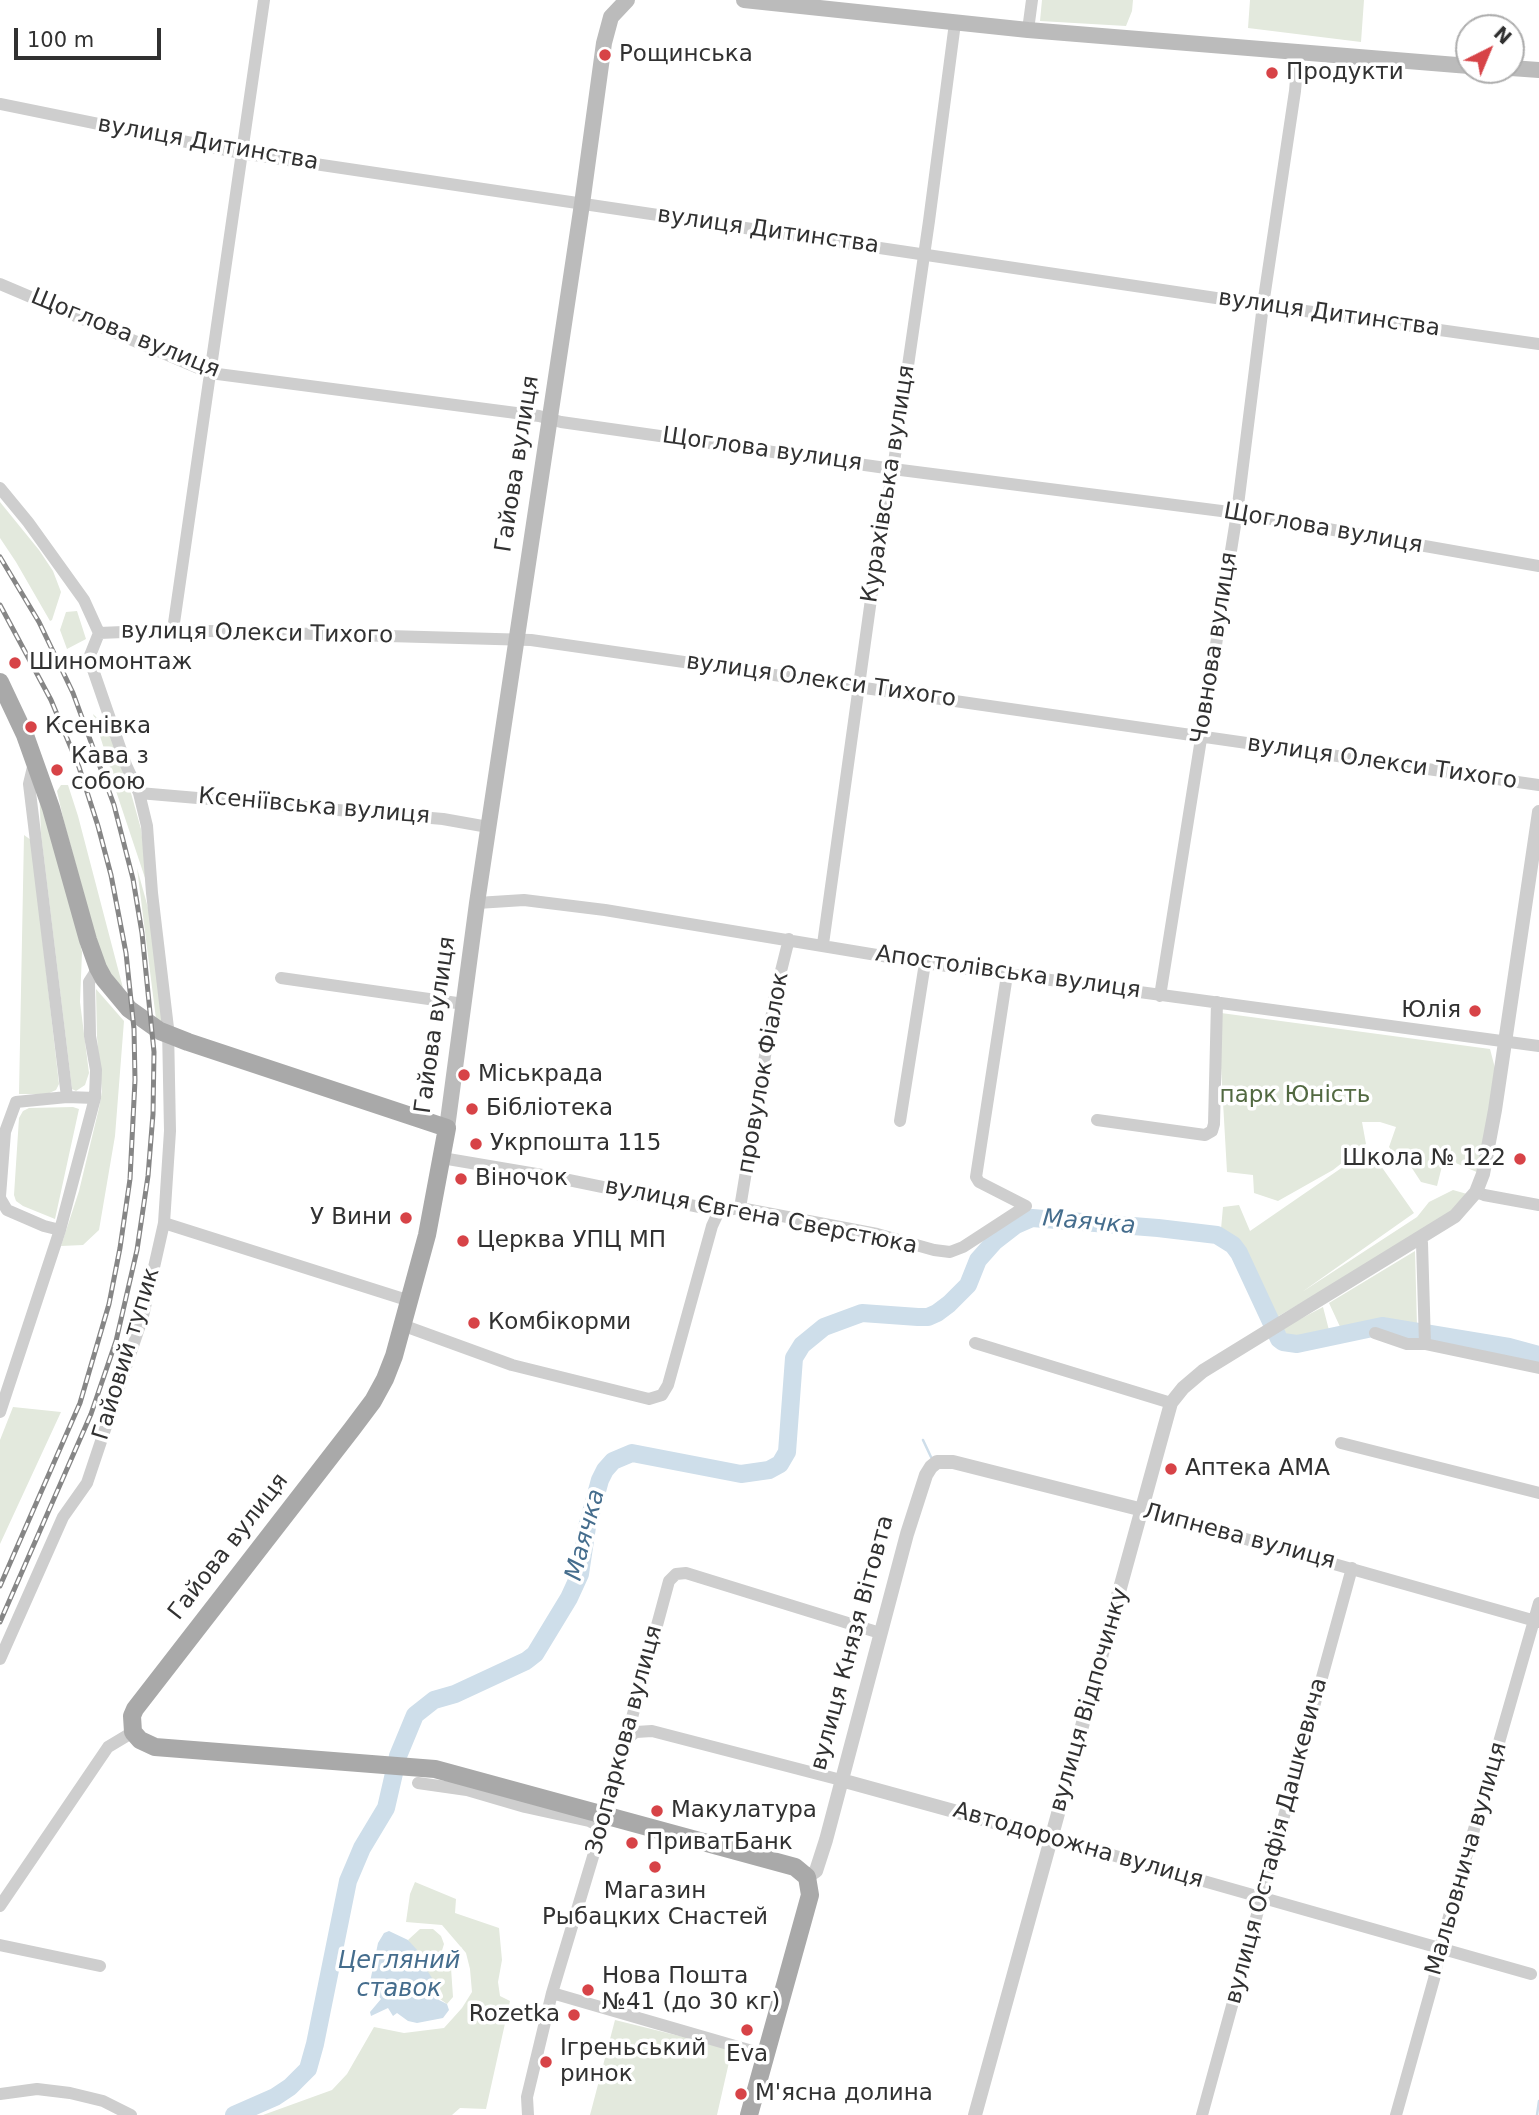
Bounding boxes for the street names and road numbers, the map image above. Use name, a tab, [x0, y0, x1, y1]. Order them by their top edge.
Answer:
street label: вулиця Дитинства	[95, 111, 321, 177]
street label: вулиця Дитинства	[655, 202, 881, 260]
street label: Щоглова вулиця	[26, 283, 224, 385]
street label: вулиця Дитинства	[1216, 285, 1442, 343]
street label: Курахівська вулиця	[857, 363, 921, 605]
street label: Гайова вулиця	[490, 374, 546, 554]
street label: Щоглова вулиця	[660, 422, 864, 478]
street label: Щоглова вулиця	[1221, 498, 1425, 560]
street label: Човнова вулиця	[1186, 550, 1244, 746]
street label: вулиця Олекси Тихого	[121, 618, 393, 650]
street label: вулиця Олекси Тихого	[684, 648, 958, 714]
street label: вулиця Олекси Тихого	[1245, 730, 1519, 796]
street label: Ксеніївська вулиця	[197, 783, 431, 831]
street label: Гайова вулиця	[410, 935, 462, 1115]
street label: Апостолівська вулиця	[874, 941, 1142, 1005]
street label: провулок Фіалок	[733, 970, 795, 1176]
street label: вулиця Євгена Сверстюка	[602, 1173, 920, 1261]
street label: Гайовий тупик	[88, 1264, 166, 1444]
street label: Гайова вулиця	[163, 1468, 295, 1626]
street label: Липнева вулиця	[1140, 1498, 1338, 1576]
street label: вулиця Князя Вітовта	[806, 1512, 900, 1774]
street label: вулиця Відпочинку	[1045, 1585, 1135, 1815]
street label: Зоопаркова вулиця	[581, 1623, 669, 1857]
street label: вулиця Остафія Дашкевича	[1220, 1675, 1334, 2007]
street label: Мальовнича вулиця	[1421, 1739, 1513, 1979]
street label: Автодорожна вулиця	[950, 1797, 1206, 1895]

